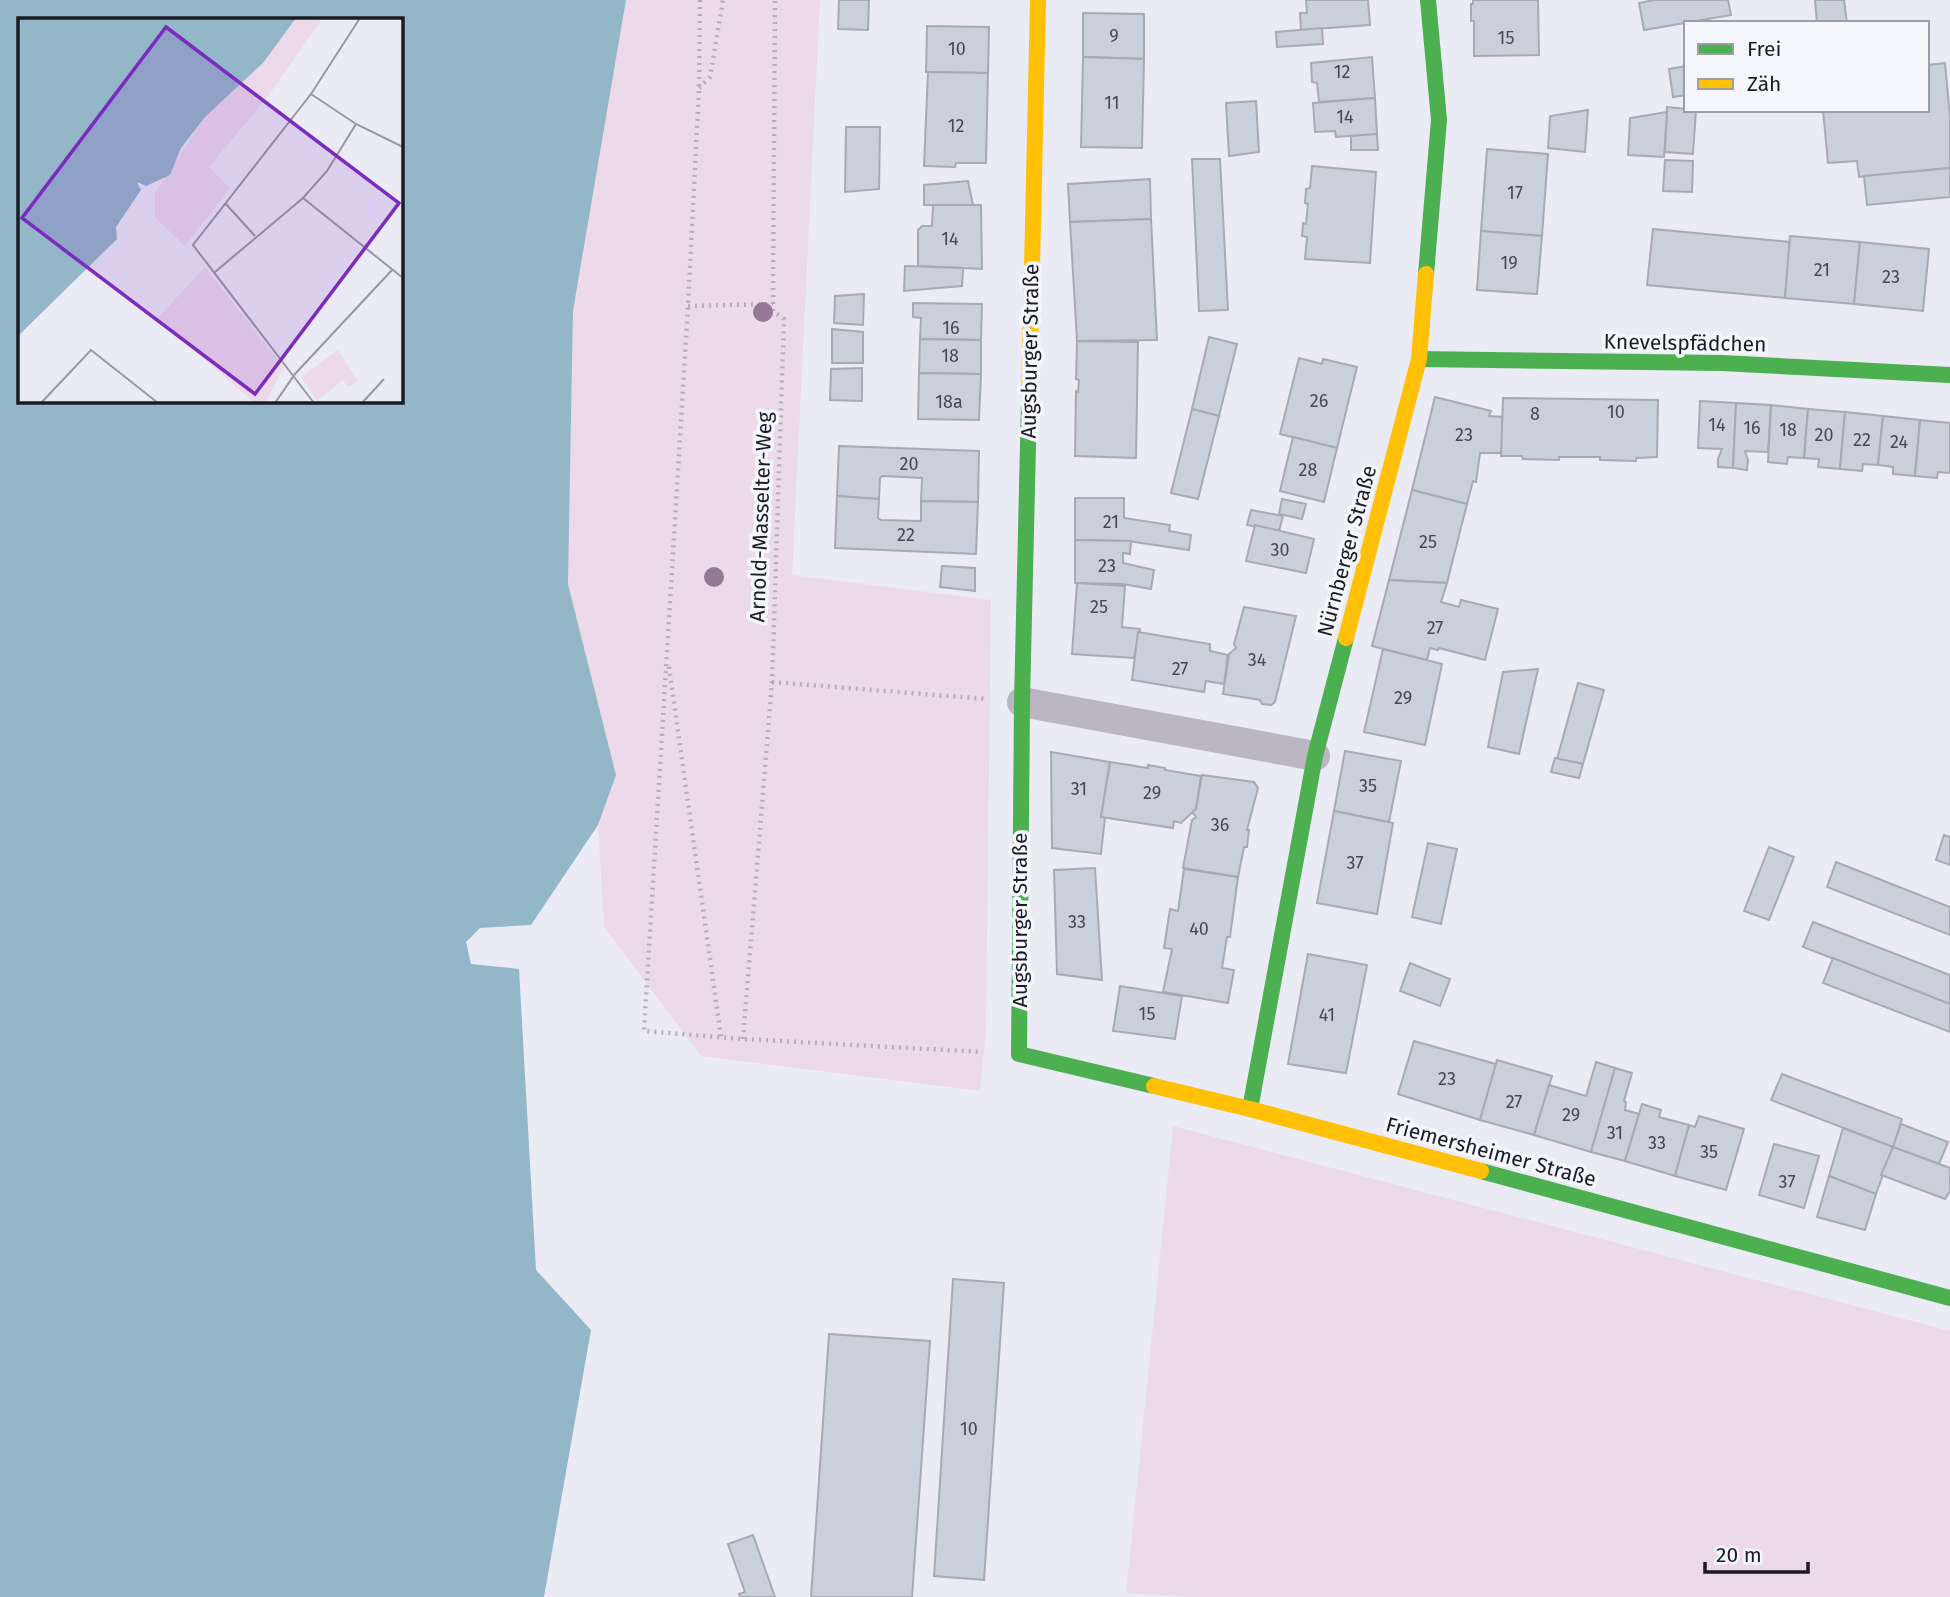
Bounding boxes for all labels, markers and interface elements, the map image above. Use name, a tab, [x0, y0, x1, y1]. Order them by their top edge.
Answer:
inset map	[18, 18, 402, 402]
legend	[1684, 21, 1929, 112]
house number: 9	[1109, 25, 1119, 47]
house number: 15	[1498, 27, 1514, 49]
text: Frei	[1747, 36, 1781, 62]
house number: 10	[948, 38, 966, 60]
house number: 12	[1334, 61, 1350, 83]
text: Zäh	[1747, 71, 1781, 97]
house number: 11	[1104, 92, 1120, 114]
house number: 14	[1336, 106, 1354, 128]
house number: 12	[948, 115, 964, 137]
house number: 17	[1507, 182, 1523, 204]
house number: 14	[941, 228, 959, 250]
house number: 19	[1500, 252, 1518, 274]
house number: 21	[1814, 259, 1830, 281]
street label: Augsburger Straße	[1015, 263, 1045, 439]
house number: 23	[1882, 266, 1900, 288]
house number: 16	[942, 317, 960, 339]
street label: Knevelspfädchen	[1603, 329, 1767, 357]
house number: 18	[941, 345, 959, 367]
house number: 26	[1310, 390, 1328, 412]
house number: 18a	[935, 391, 963, 413]
house number: 10	[1607, 401, 1625, 423]
house number: 8	[1530, 403, 1540, 425]
street label: Arnold-Masselter-Weg	[744, 411, 778, 623]
house number: 14	[1708, 414, 1726, 436]
house number: 16	[1743, 417, 1761, 439]
house number: 18	[1779, 419, 1797, 441]
house number: 23	[1455, 424, 1473, 446]
house number: 20	[1815, 424, 1833, 446]
house number: 22	[1853, 429, 1871, 451]
house number: 24	[1890, 431, 1908, 453]
house number: 20	[900, 453, 918, 475]
house number: 28	[1299, 459, 1317, 481]
street label: Nürnberger Straße	[1312, 463, 1382, 639]
house number: 21	[1103, 511, 1119, 533]
house number: 22	[897, 524, 915, 546]
house number: 25	[1419, 531, 1437, 553]
house number: 30	[1270, 539, 1290, 561]
house number: 23	[1098, 555, 1116, 577]
house number: 25	[1090, 596, 1108, 618]
house number: 27	[1427, 617, 1443, 639]
house number: 34	[1248, 649, 1267, 671]
house number: 27	[1172, 658, 1188, 680]
house number: 29	[1394, 687, 1412, 709]
house number: 35	[1359, 775, 1377, 797]
house number: 31	[1071, 778, 1087, 800]
house number: 29	[1143, 782, 1161, 804]
house number: 36	[1211, 814, 1229, 836]
street label: Augsburger Straße	[1007, 833, 1033, 1007]
house number: 37	[1347, 852, 1363, 874]
house number: 33	[1068, 911, 1086, 933]
house number: 40	[1189, 918, 1209, 940]
house number: 15	[1139, 1003, 1155, 1025]
house number: 41	[1319, 1004, 1335, 1026]
house number: 23	[1438, 1068, 1456, 1090]
house number: 27	[1506, 1091, 1522, 1113]
house number: 29	[1562, 1104, 1580, 1126]
street label: Friemersheimer Straße	[1383, 1111, 1599, 1193]
house number: 31	[1607, 1122, 1623, 1144]
house number: 33	[1648, 1132, 1666, 1154]
house number: 35	[1700, 1141, 1718, 1163]
house number: 37	[1779, 1171, 1795, 1193]
house number: 10	[960, 1418, 978, 1440]
scale bar	[1705, 1530, 1808, 1574]
text: 20 m	[1716, 1542, 1762, 1568]

